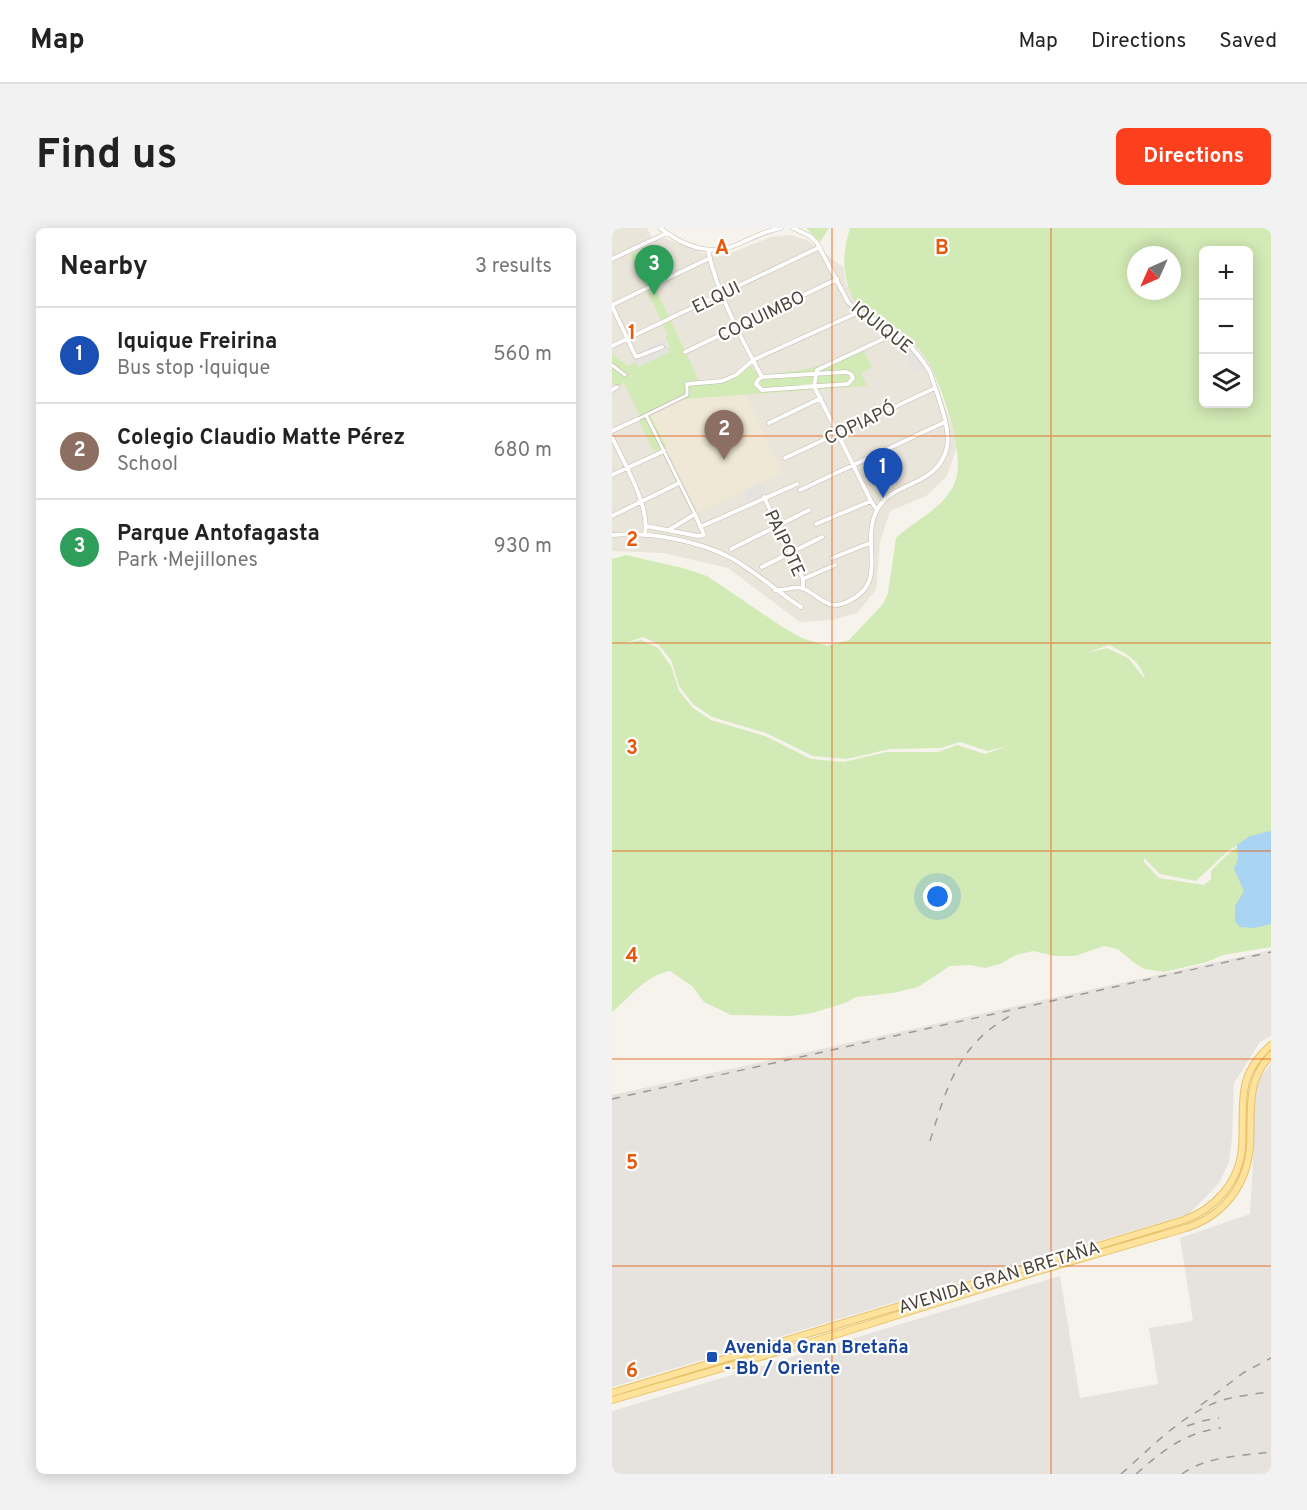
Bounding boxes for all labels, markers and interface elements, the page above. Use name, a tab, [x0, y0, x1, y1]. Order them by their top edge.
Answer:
text: Map	[30, 23, 85, 59]
text: Map	[1018, 28, 1058, 55]
text: Directions	[1091, 28, 1186, 55]
text: Saved	[1219, 28, 1277, 55]
button: Directions	[1116, 128, 1271, 185]
text: Find us	[36, 130, 177, 183]
text: A	[715, 236, 729, 262]
text: B	[935, 236, 949, 262]
pin: 3	[634, 245, 674, 295]
north arrow	[1127, 246, 1181, 300]
map controls	[1199, 246, 1253, 408]
button: +	[1199, 246, 1253, 300]
text: Nearby	[60, 251, 148, 284]
text: 3 results	[475, 254, 552, 280]
street label: ELQUI	[689, 277, 745, 320]
street label: COQUIMBO	[714, 286, 809, 348]
street label: IQUIQUE	[846, 297, 917, 359]
button: −	[1199, 300, 1253, 354]
text: 1	[628, 321, 636, 347]
text: Iquique Freirina	[117, 329, 277, 356]
text: 1	[76, 342, 84, 368]
text: 560 m	[493, 342, 552, 368]
button: layers	[1199, 354, 1253, 408]
text: Bus stop · Iquique	[117, 356, 270, 382]
street label: COPIAPÓ	[820, 396, 900, 451]
pin: 2	[704, 410, 744, 460]
text: Colegio Claudio Matte Pérez	[117, 425, 405, 452]
text: 2	[73, 438, 86, 464]
text: 680 m	[494, 438, 552, 464]
pin: 1	[864, 448, 902, 498]
text: School	[117, 452, 178, 478]
street label: PAIPOTE	[758, 506, 809, 581]
text: Parque Antofagasta	[117, 521, 320, 548]
text: 2	[626, 528, 638, 554]
text: 3	[74, 534, 86, 560]
text: 930 m	[494, 534, 552, 560]
text: Park · Mejillones	[117, 548, 258, 574]
text: 3	[626, 736, 638, 762]
your location	[923, 882, 952, 911]
text: 4	[626, 944, 638, 970]
text: 5	[626, 1151, 638, 1177]
street label: AVENIDA GRAN BRETAÑA	[895, 1235, 1103, 1320]
place label: Avenida Gran Bretaña - Bb / Oriente	[724, 1337, 908, 1381]
marker: Avenida Gran Bretaña - Bb / Oriente	[705, 1350, 719, 1364]
text: 6	[626, 1359, 638, 1385]

